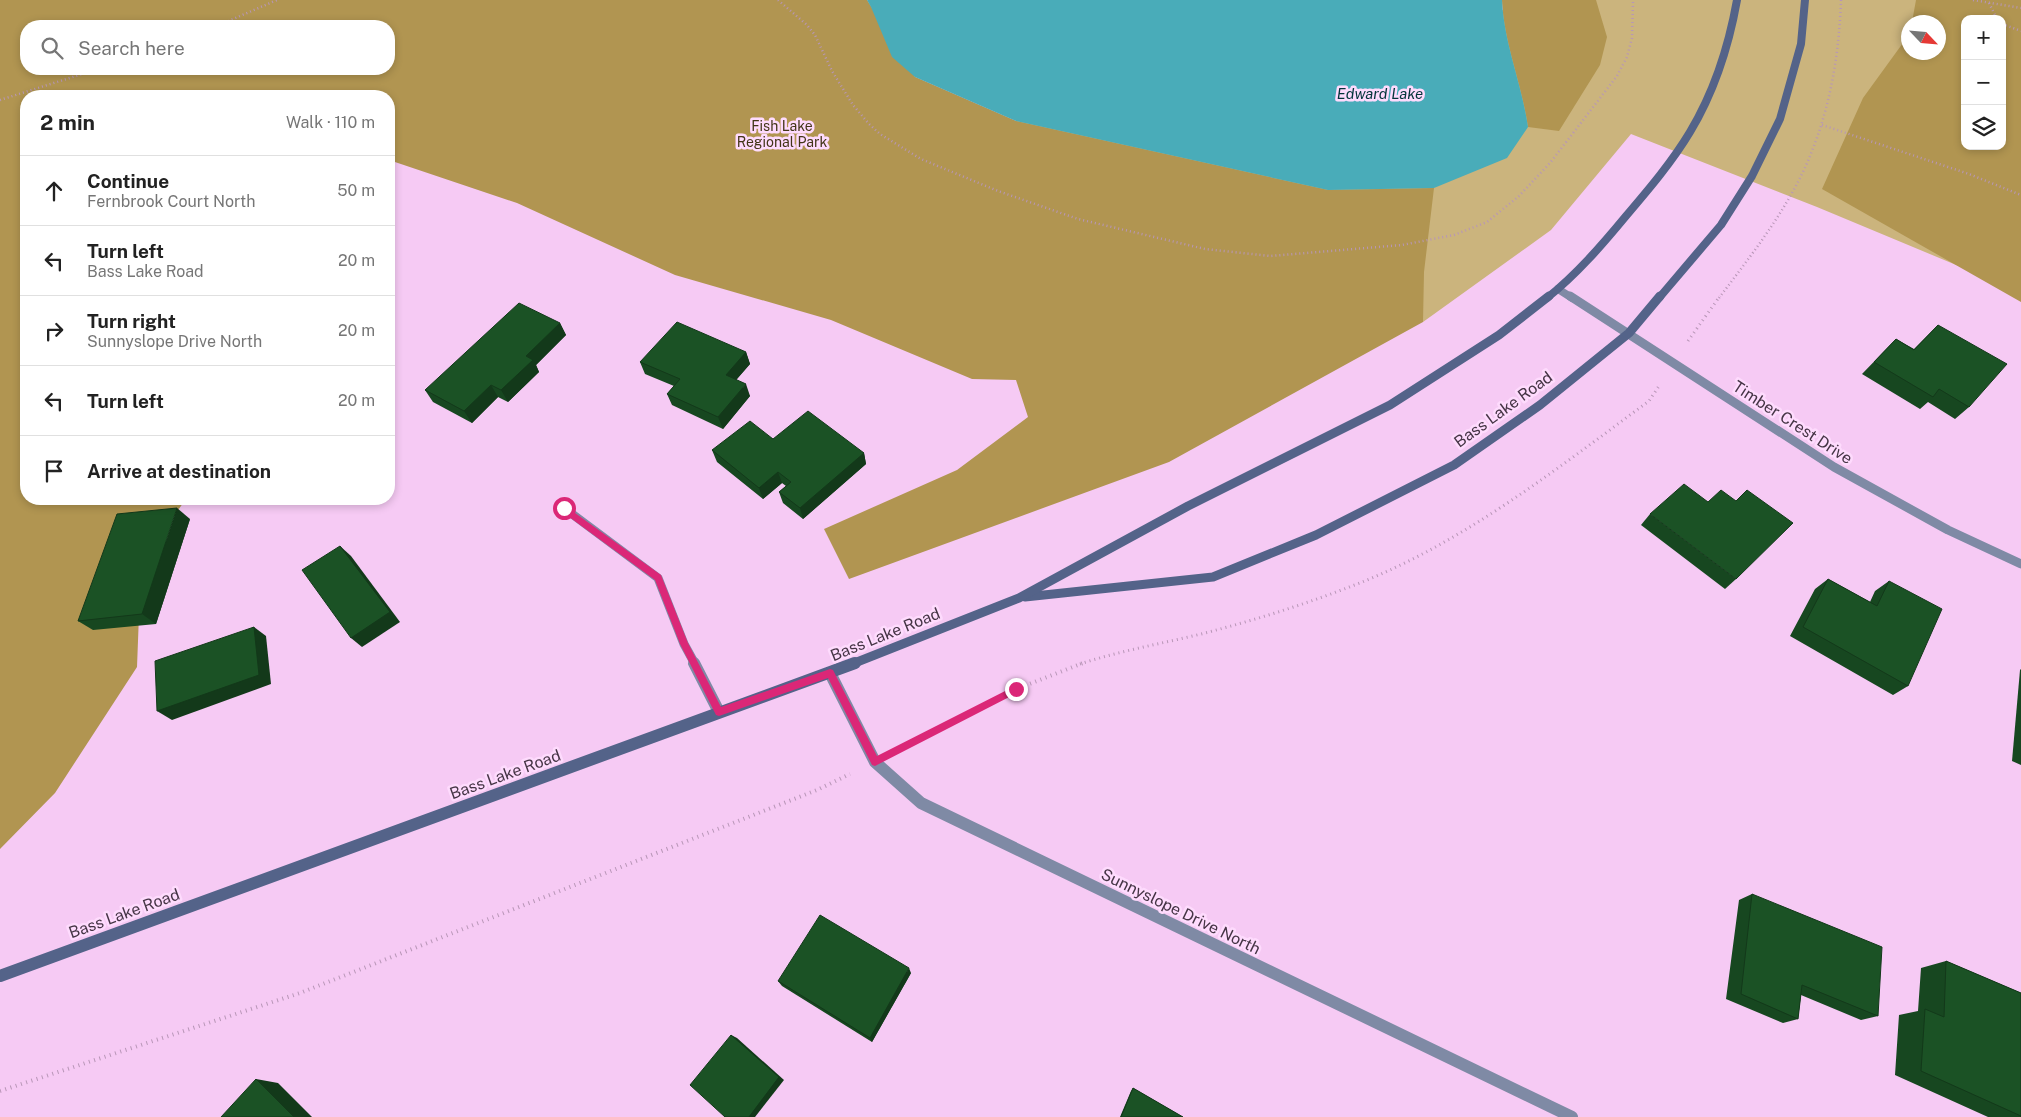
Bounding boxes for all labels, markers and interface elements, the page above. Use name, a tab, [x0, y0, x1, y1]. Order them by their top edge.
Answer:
north arrow	[1901, 15, 1946, 60]
map controls	[1961, 15, 2006, 150]
button: +	[1961, 15, 2006, 60]
search box	[20, 20, 395, 75]
icon: search	[38, 34, 66, 62]
text: Search here	[78, 37, 185, 59]
button: −	[1961, 60, 2006, 105]
water label: Edward Lake	[1337, 85, 1423, 102]
button: layers	[1961, 105, 2006, 150]
text: 2 min	[40, 110, 95, 135]
text: Walk · 110 m	[286, 113, 375, 132]
park label: Fish Lake Regional Park	[737, 118, 827, 150]
text: Continue	[87, 170, 169, 192]
icon: ahead	[40, 177, 68, 205]
text: 50 m	[337, 181, 375, 200]
text: Fernbrook Court North	[87, 192, 255, 211]
text: Turn left	[87, 240, 164, 262]
icon: left	[40, 247, 68, 275]
text: 20 m	[338, 251, 375, 270]
text: Bass Lake Road	[87, 262, 204, 281]
text: Turn right	[87, 310, 176, 332]
icon: right	[40, 317, 68, 345]
text: 20 m	[338, 321, 375, 340]
text: Sunnyslope Drive North	[87, 332, 262, 351]
street label: Bass Lake Road	[1451, 367, 1556, 451]
street label: Timber Crest Drive	[1729, 377, 1856, 468]
icon: left	[40, 387, 68, 415]
text: Turn left	[87, 390, 164, 412]
text: 20 m	[338, 391, 375, 410]
icon: arrive	[40, 457, 68, 485]
text: Arrive at destination	[87, 460, 271, 482]
route start	[553, 497, 576, 520]
street label: Bass Lake Road	[828, 604, 943, 665]
route end	[1005, 678, 1028, 701]
street label: Bass Lake Road	[447, 746, 563, 803]
street label: Sunnyslope Drive North	[1098, 865, 1264, 958]
street label: Bass Lake Road	[66, 885, 182, 942]

